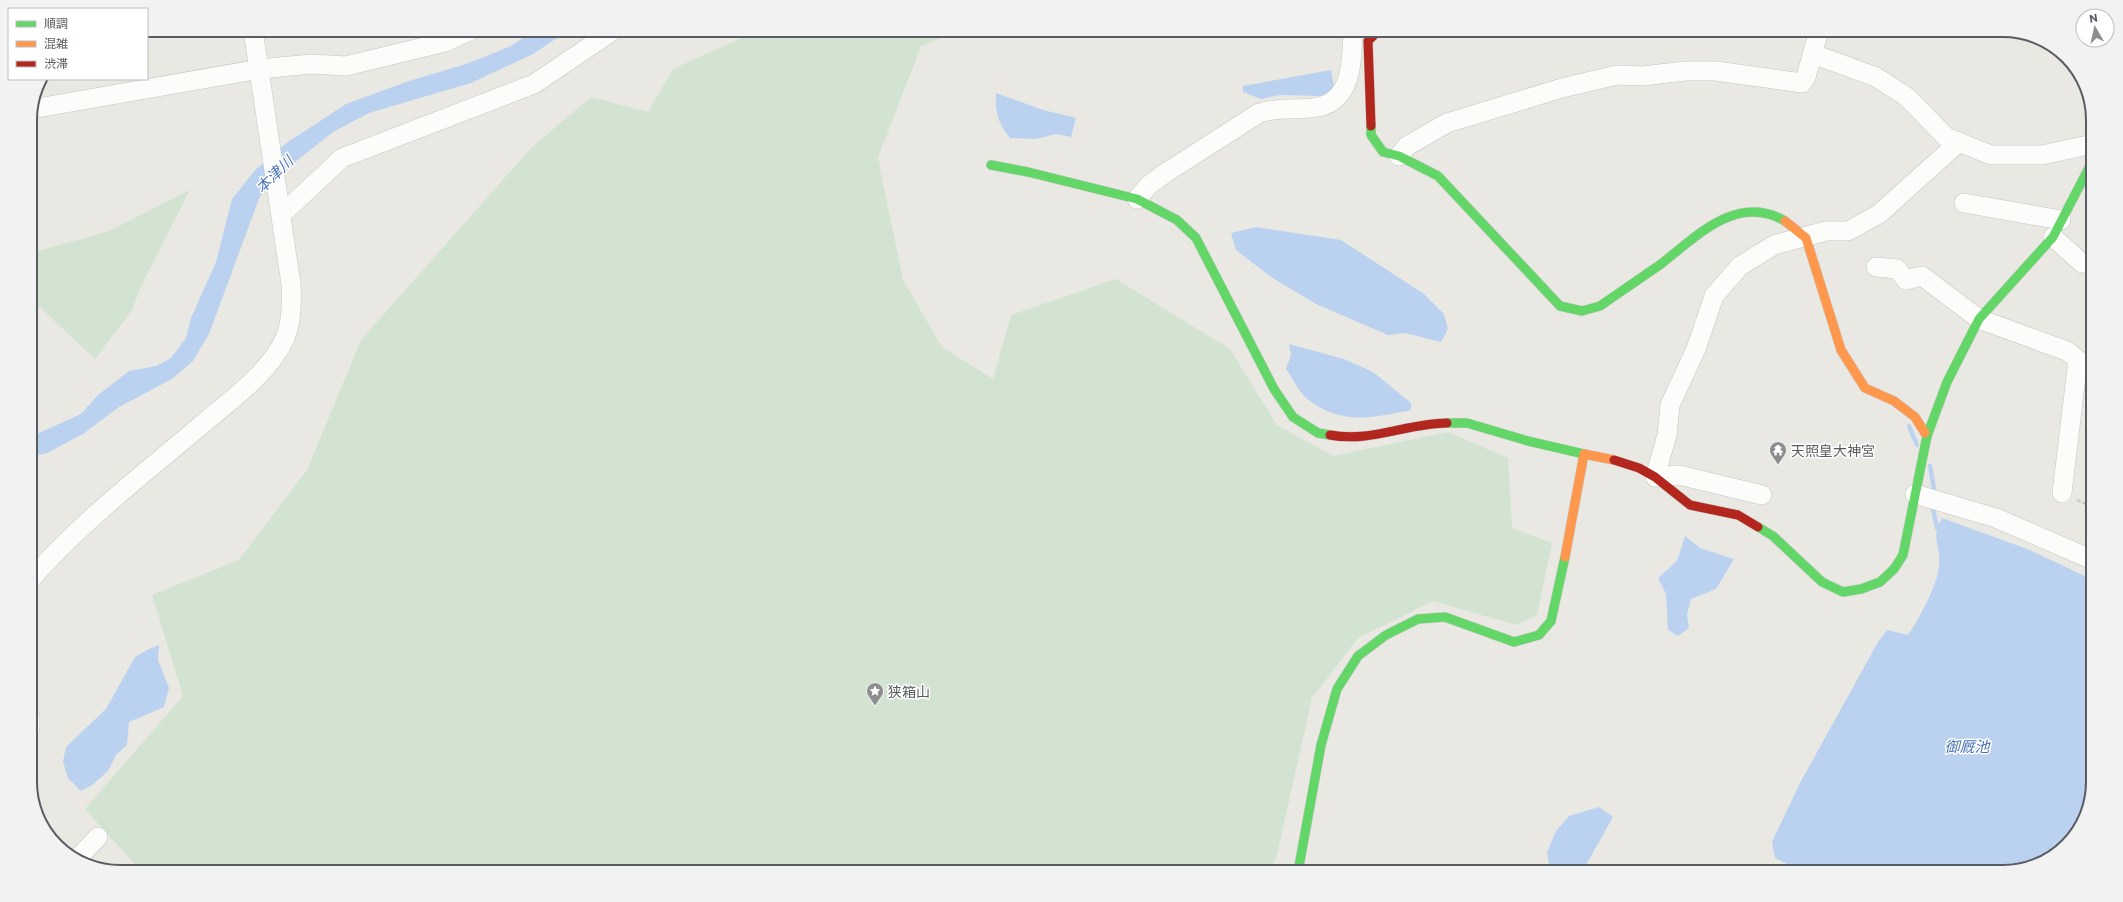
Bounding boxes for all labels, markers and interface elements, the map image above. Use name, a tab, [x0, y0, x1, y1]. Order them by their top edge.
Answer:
legend	[8, 8, 148, 80]
north arrow	[2075, 8, 2115, 48]
text: N	[2088, 11, 2098, 25]
text: 順調	[44, 16, 68, 30]
text: 混雑	[44, 36, 68, 50]
text: 渋滞	[44, 56, 68, 70]
water label: 本津川	[252, 151, 298, 196]
temple icon: 天照皇大神宮	[1768, 440, 1788, 465]
place label: 天照皇大神宮	[1791, 442, 1875, 459]
place icon: 狭箱山	[865, 681, 885, 706]
place label: 狭箱山	[888, 683, 930, 700]
water label: 御厩池	[1944, 737, 1991, 755]

